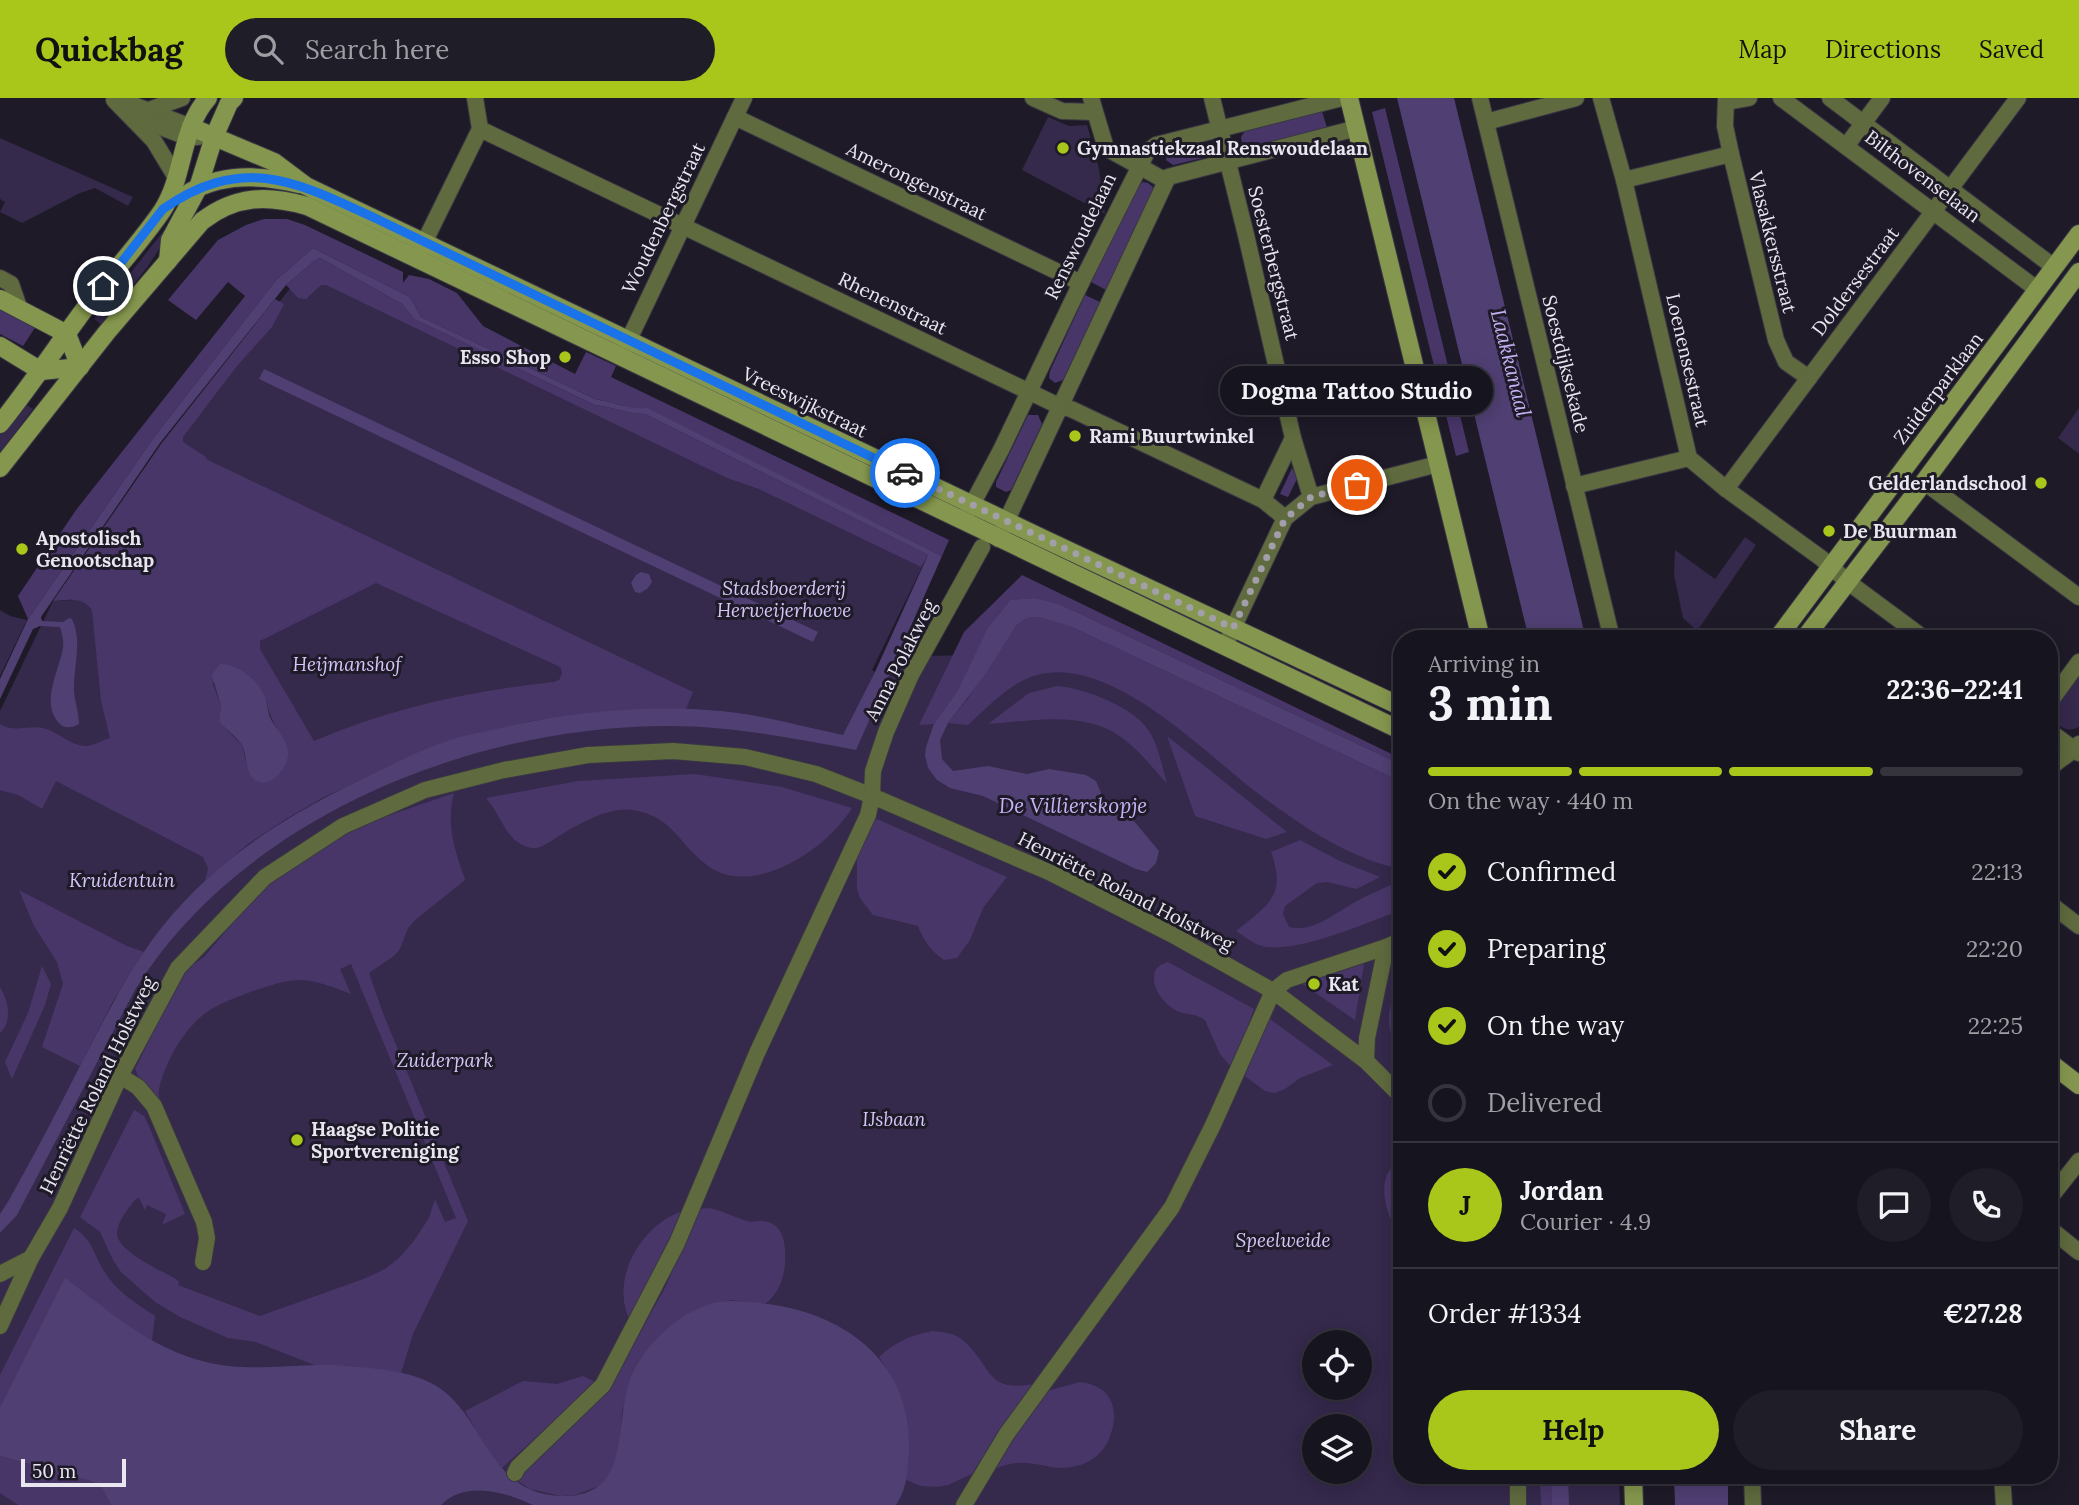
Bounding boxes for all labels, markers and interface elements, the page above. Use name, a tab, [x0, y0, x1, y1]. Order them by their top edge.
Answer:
search box	[225, 18, 715, 81]
text: Quickbag	[35, 28, 183, 70]
icon: search	[249, 30, 287, 68]
text: Search here	[305, 33, 449, 66]
text: Map	[1738, 34, 1787, 65]
text: Directions	[1825, 34, 1941, 65]
text: Saved	[1979, 34, 2044, 65]
street label: Bilthovenselaan	[1860, 125, 1986, 227]
street label: Amerongenstraat	[842, 136, 992, 226]
place label: Gymnastiekzaal Renswoudelaan	[1077, 136, 1368, 160]
street label: Woudenbergstraat	[616, 138, 710, 297]
marker: Gymnastiekzaal Renswoudelaan	[1055, 140, 1071, 156]
street label: Vlasakkersstraat	[1744, 168, 1802, 316]
street label: Renswoudelaan	[1039, 169, 1121, 303]
street label: Soesterbergstraat	[1243, 184, 1305, 343]
street label: Doldersestraat	[1806, 221, 1904, 340]
pin	[73, 256, 133, 316]
street label: Rhenenstraat	[835, 266, 952, 340]
icon: home	[84, 267, 122, 305]
street label: Loenensestraat	[1661, 291, 1715, 430]
street label: Soestdijksekade	[1537, 293, 1595, 435]
water label: Laakkanaal	[1485, 306, 1537, 420]
street label: Zuiderparklaan	[1888, 327, 1988, 449]
place label: Esso Shop	[460, 345, 551, 369]
marker: Esso Shop	[557, 349, 573, 365]
street label: Vreeswijkstraat	[738, 361, 872, 443]
callout: Dogma Tattoo Studio	[1220, 366, 1494, 415]
text: Dogma Tattoo Studio	[1241, 376, 1472, 405]
place label: Rami Buurtwinkel	[1089, 424, 1254, 448]
marker: Rami Buurtwinkel	[1067, 428, 1083, 444]
courier	[870, 438, 940, 508]
icon: car	[886, 454, 924, 492]
pin	[1327, 455, 1387, 515]
icon: bag	[1338, 466, 1376, 504]
place label: Gelderlandschool	[1868, 471, 2027, 495]
marker: Gelderlandschool	[2033, 475, 2049, 491]
place label: De Buurman	[1843, 519, 1957, 543]
marker: De Buurman	[1821, 523, 1837, 539]
place label: Apostolisch Genootschap	[36, 526, 154, 572]
marker: Apostolisch Genootschap	[14, 541, 30, 557]
park label: Stadsboerderij Herweijerhoeve	[717, 576, 851, 622]
street label: Anna Polakweg	[859, 595, 941, 726]
text: Arriving in	[1428, 649, 1540, 678]
park label: Heijmanshof	[293, 652, 403, 676]
text: 22:36–22:41	[1886, 673, 2023, 706]
text: 3 min	[1428, 674, 1553, 733]
text: On the way · 440 m	[1428, 786, 1633, 815]
water label: De Villierskopje	[999, 792, 1147, 819]
street label: Henriëtte Roland Holstweg	[1014, 826, 1238, 956]
icon: check	[1428, 853, 1466, 891]
text: Confirmed	[1487, 855, 1616, 888]
text: 22:13	[1971, 857, 2023, 886]
park label: Kruidentuin	[69, 868, 175, 892]
icon: check	[1428, 930, 1466, 968]
text: Preparing	[1487, 932, 1606, 965]
text: 22:20	[1966, 934, 2023, 963]
street label: Henriëtte Roland Holstweg	[34, 972, 160, 1198]
place label: Kat	[1328, 972, 1360, 996]
marker: Kat	[1306, 976, 1322, 992]
icon: check	[1428, 1007, 1466, 1045]
text: On the way	[1487, 1009, 1624, 1042]
text: 22:25	[1968, 1011, 2023, 1040]
park label: Zuiderpark	[397, 1048, 493, 1072]
text: Delivered	[1487, 1086, 1603, 1119]
park label: IJsbaan	[862, 1107, 926, 1131]
place label: Haagse Politie Sportvereniging	[311, 1117, 460, 1163]
marker: Haagse Politie Sportvereniging	[289, 1132, 305, 1148]
button: chat	[1857, 1168, 1931, 1242]
button: phone	[1949, 1168, 2023, 1242]
text: Jordan	[1520, 1174, 1604, 1207]
text: J	[1459, 1189, 1471, 1222]
text: Courier · 4.9	[1520, 1207, 1651, 1236]
park label: Speelweide	[1236, 1228, 1330, 1252]
text: Order #1334	[1428, 1297, 1582, 1330]
text: €27.28	[1943, 1297, 2023, 1330]
map controls	[1302, 1330, 1372, 1484]
button: locate	[1302, 1330, 1372, 1400]
button: Help	[1428, 1390, 1719, 1470]
button: Share	[1733, 1390, 2023, 1470]
button: layers	[1302, 1414, 1372, 1484]
scale bar	[21, 1456, 126, 1488]
text: 50 m	[32, 1459, 76, 1483]

